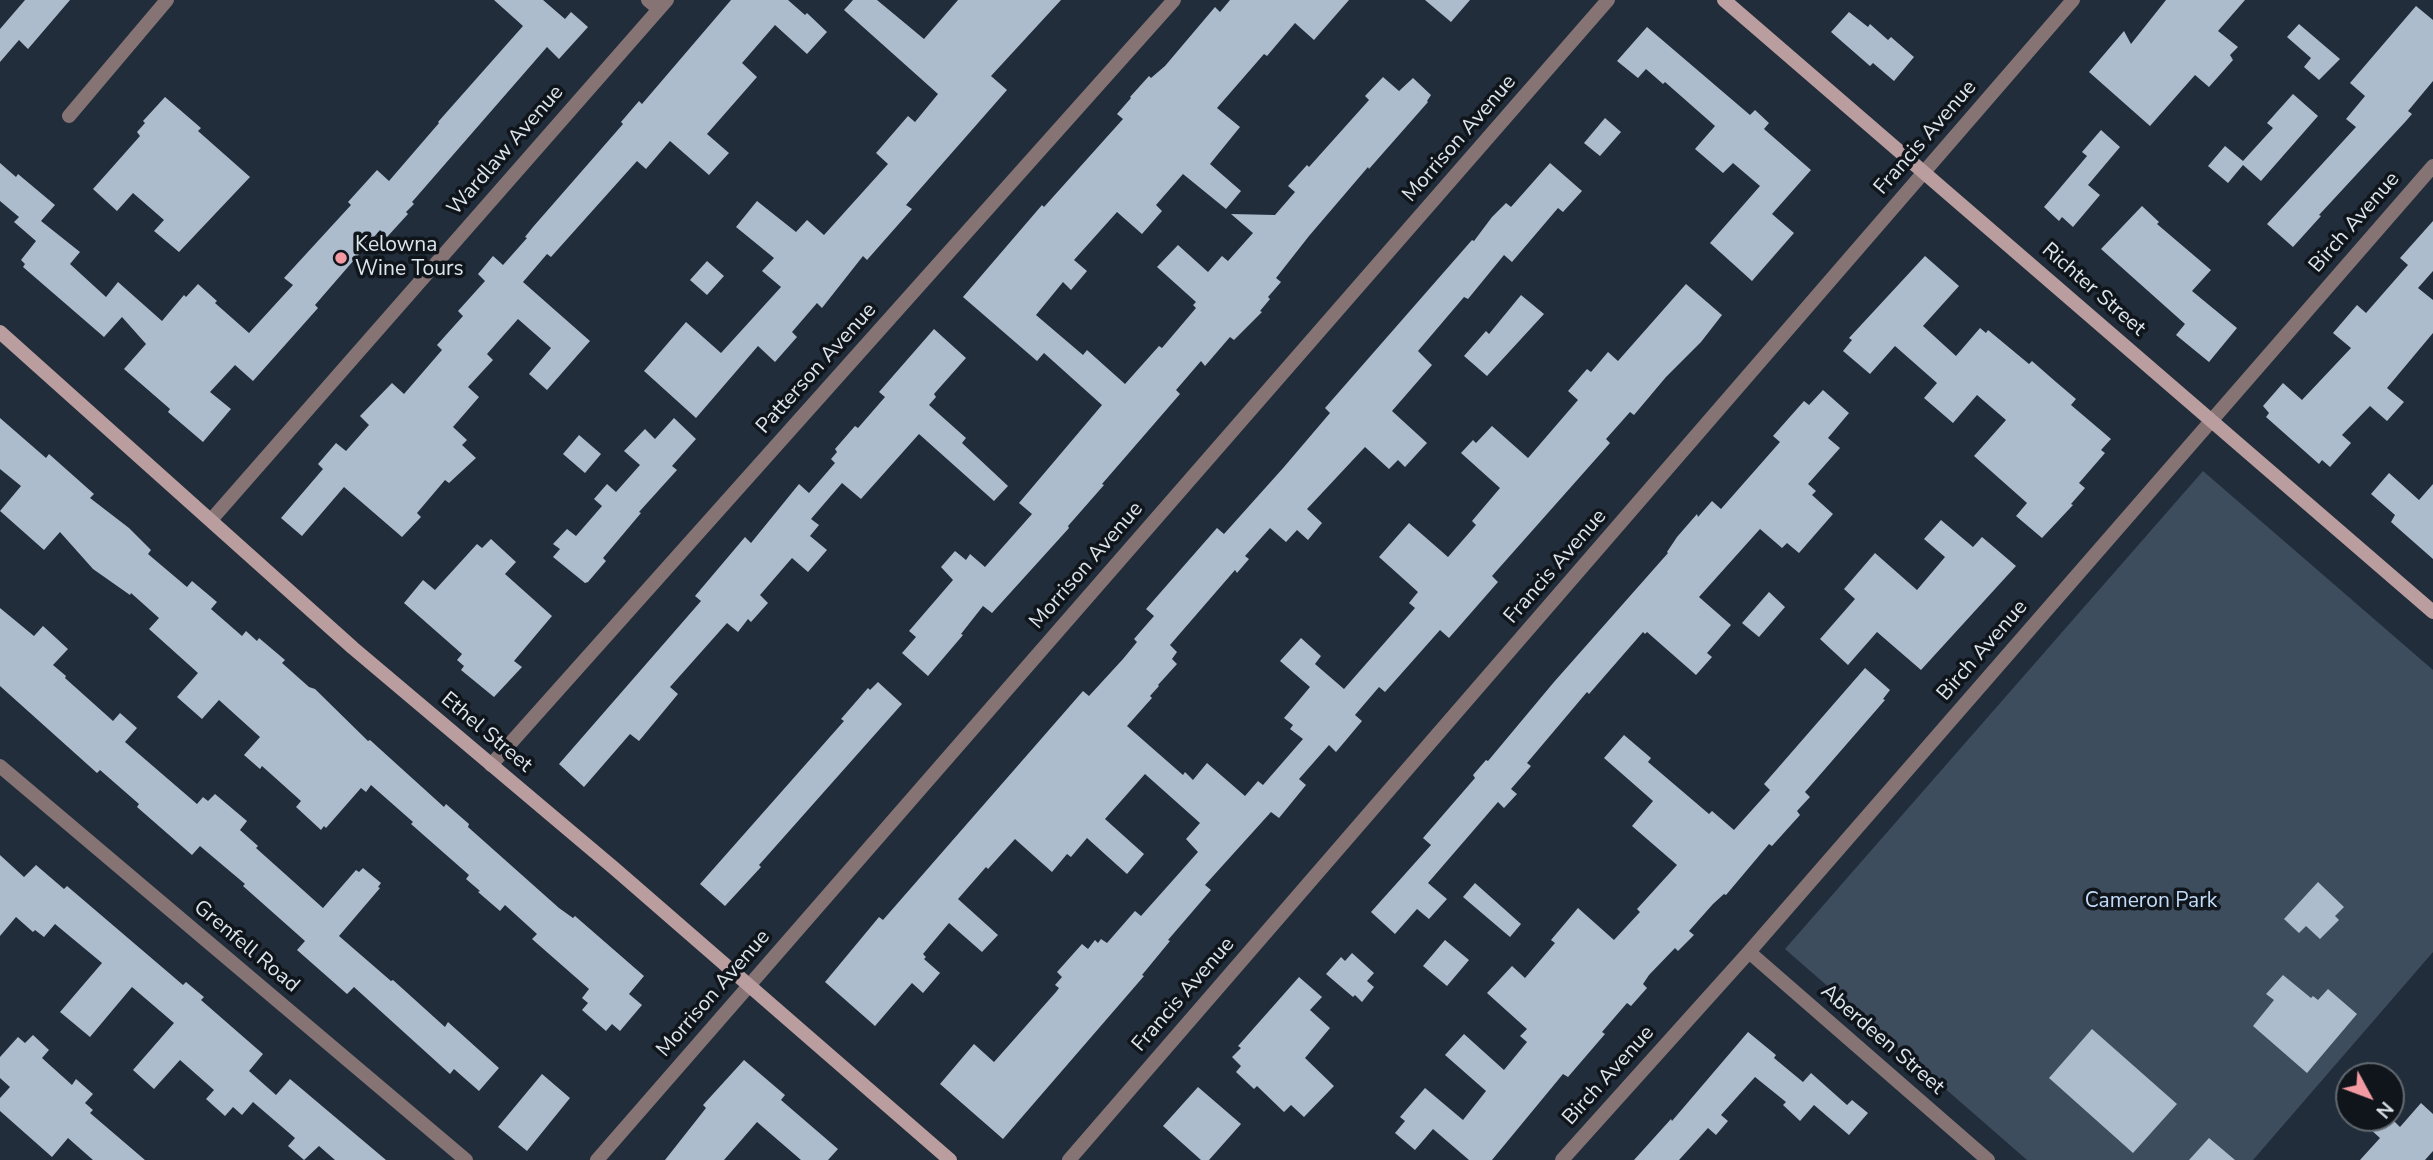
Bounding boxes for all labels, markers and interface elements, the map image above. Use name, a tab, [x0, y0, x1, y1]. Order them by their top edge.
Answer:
street label: Morrison Avenue	[1398, 70, 1522, 208]
street label: Francis Avenue	[1869, 76, 1983, 200]
street label: Wardlaw Avenue	[443, 81, 569, 221]
street label: Birch Avenue	[2304, 168, 2406, 278]
place label: Kelowna Wine Tours	[355, 233, 463, 283]
street label: Richter Street	[2036, 238, 2150, 342]
marker: Kelowna Wine Tours	[333, 250, 349, 266]
street label: Patterson Avenue	[752, 298, 882, 440]
street label: Morrison Avenue	[1025, 497, 1149, 635]
street label: Francis Avenue	[1499, 505, 1613, 629]
street label: Birch Avenue	[1932, 596, 2034, 706]
street label: Ethel Street	[435, 688, 537, 778]
park label: Cameron Park	[2085, 889, 2217, 915]
street label: Grenfell Road	[188, 895, 304, 999]
street label: Morrison Avenue	[652, 925, 776, 1063]
street label: Francis Avenue	[1127, 933, 1241, 1057]
street label: Aberdeen Street	[1815, 980, 1949, 1100]
street label: Birch Avenue	[1558, 1021, 1660, 1131]
north arrow	[2335, 1062, 2405, 1132]
text: N	[2370, 1096, 2399, 1123]

